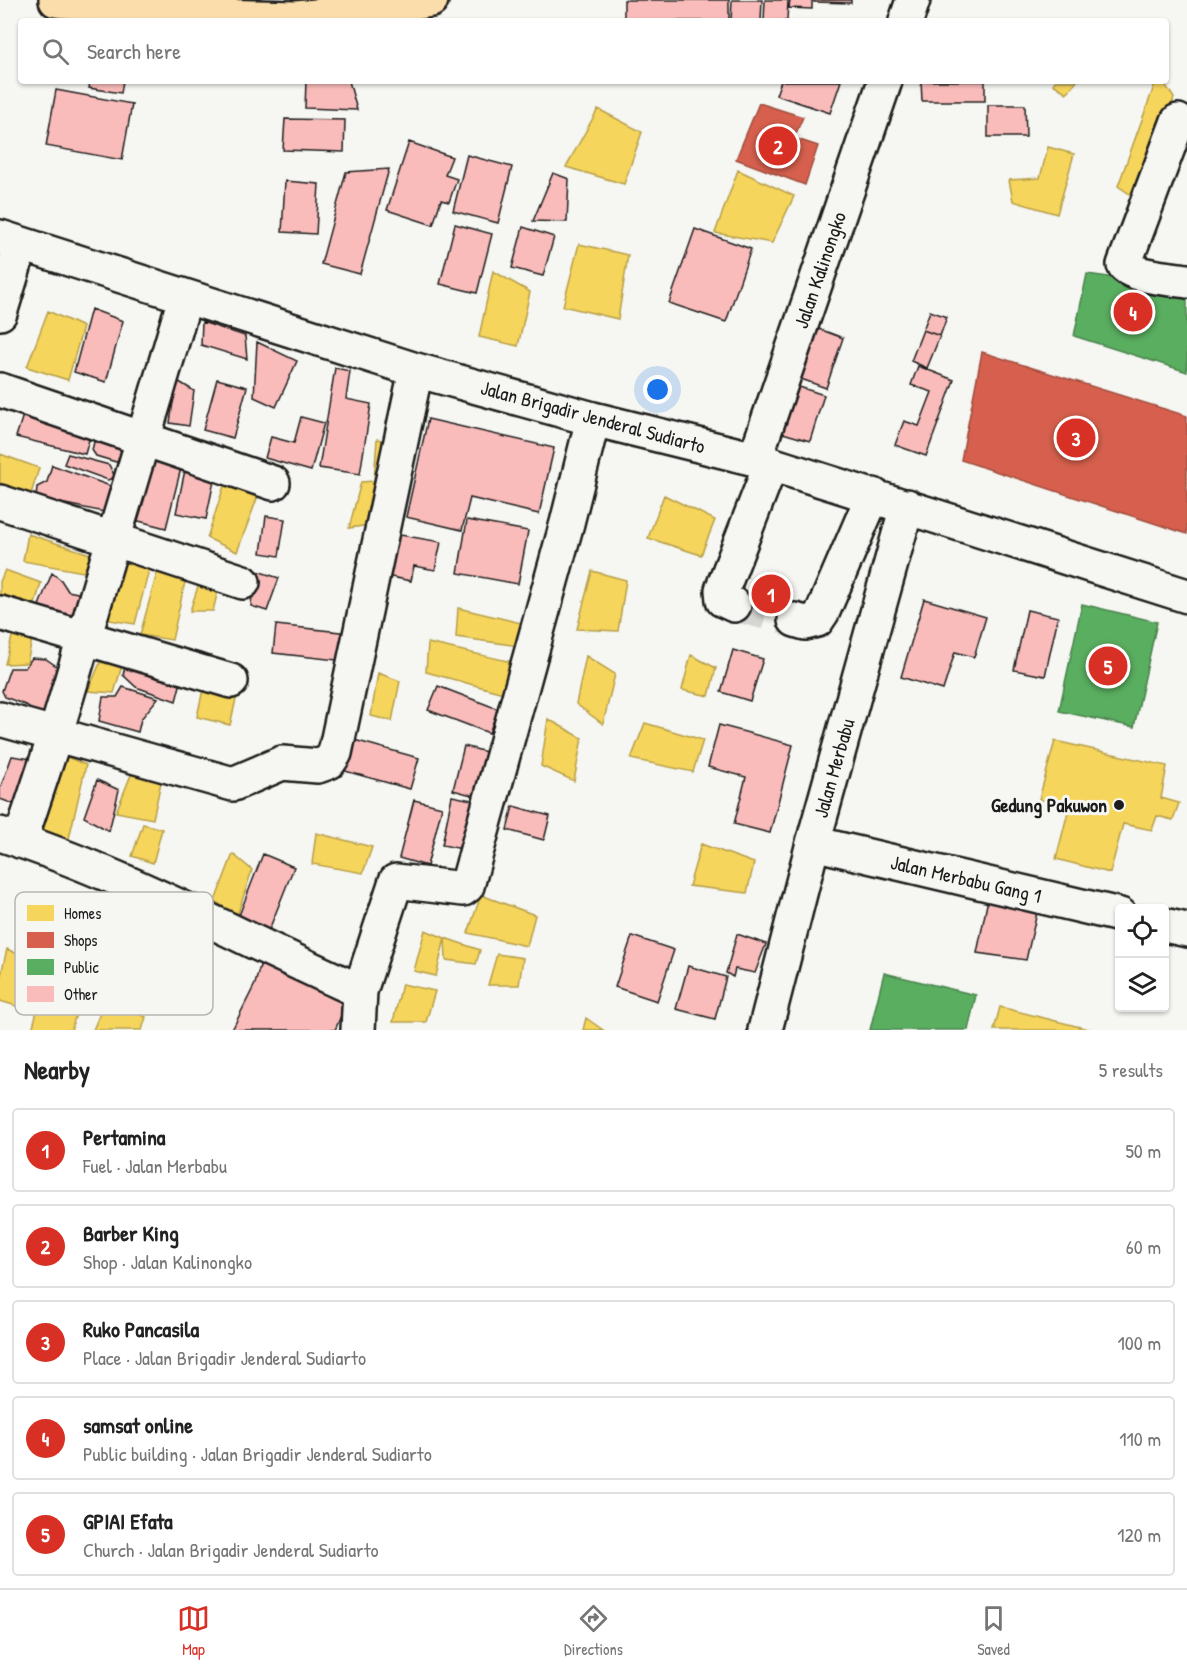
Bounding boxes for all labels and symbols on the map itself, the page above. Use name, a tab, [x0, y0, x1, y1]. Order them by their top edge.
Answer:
pin: 2	[758, 124, 798, 168]
street label: Jalan Kalinongko	[787, 208, 852, 332]
pin: 4	[1114, 290, 1152, 334]
street label: Jalan Brigadir Jenderal Sudiarto	[478, 374, 708, 459]
your location	[643, 375, 672, 404]
pin: 3	[1056, 416, 1096, 460]
pin: 1	[752, 572, 790, 616]
pin: 5	[1088, 644, 1128, 688]
street label: Jalan Merbabu	[806, 715, 861, 821]
place label: Gedung Pakuwon	[991, 791, 1107, 819]
marker: Gedung Pakuwon	[1112, 798, 1126, 812]
street label: Jalan Merbabu Gang 1	[888, 848, 1044, 909]
legend	[15, 892, 213, 1015]
text: Homes	[64, 902, 101, 924]
text: Shops	[64, 929, 98, 951]
text: Public	[64, 956, 100, 978]
text: Other	[64, 983, 98, 1005]

